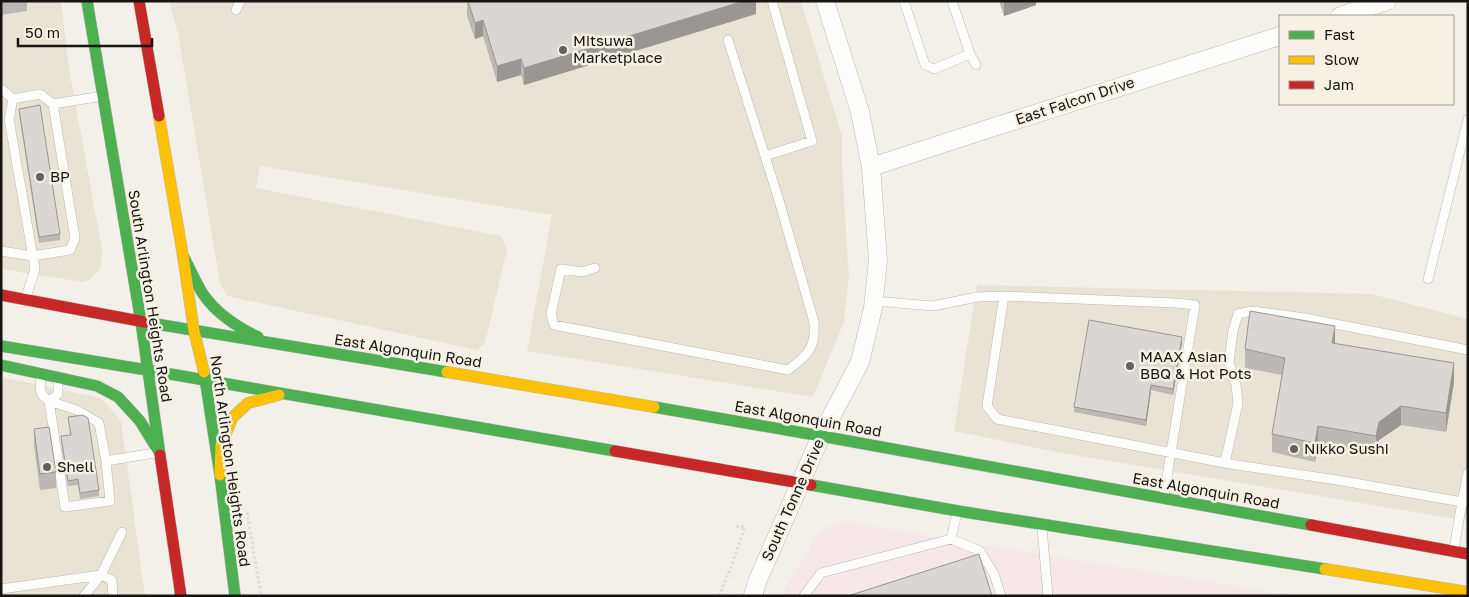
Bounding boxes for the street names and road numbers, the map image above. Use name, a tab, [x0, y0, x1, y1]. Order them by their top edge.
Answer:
street label: East Falcon Drive	[1013, 72, 1137, 128]
street label: South Arlington Heights Road	[125, 188, 177, 403]
street label: East Algonquin Road	[333, 329, 483, 371]
street label: North Arlington Heights Road	[207, 354, 255, 568]
street label: East Algonquin Road	[733, 396, 883, 440]
street label: South Tonne Drive	[757, 436, 827, 563]
street label: East Algonquin Road	[1131, 468, 1281, 512]

